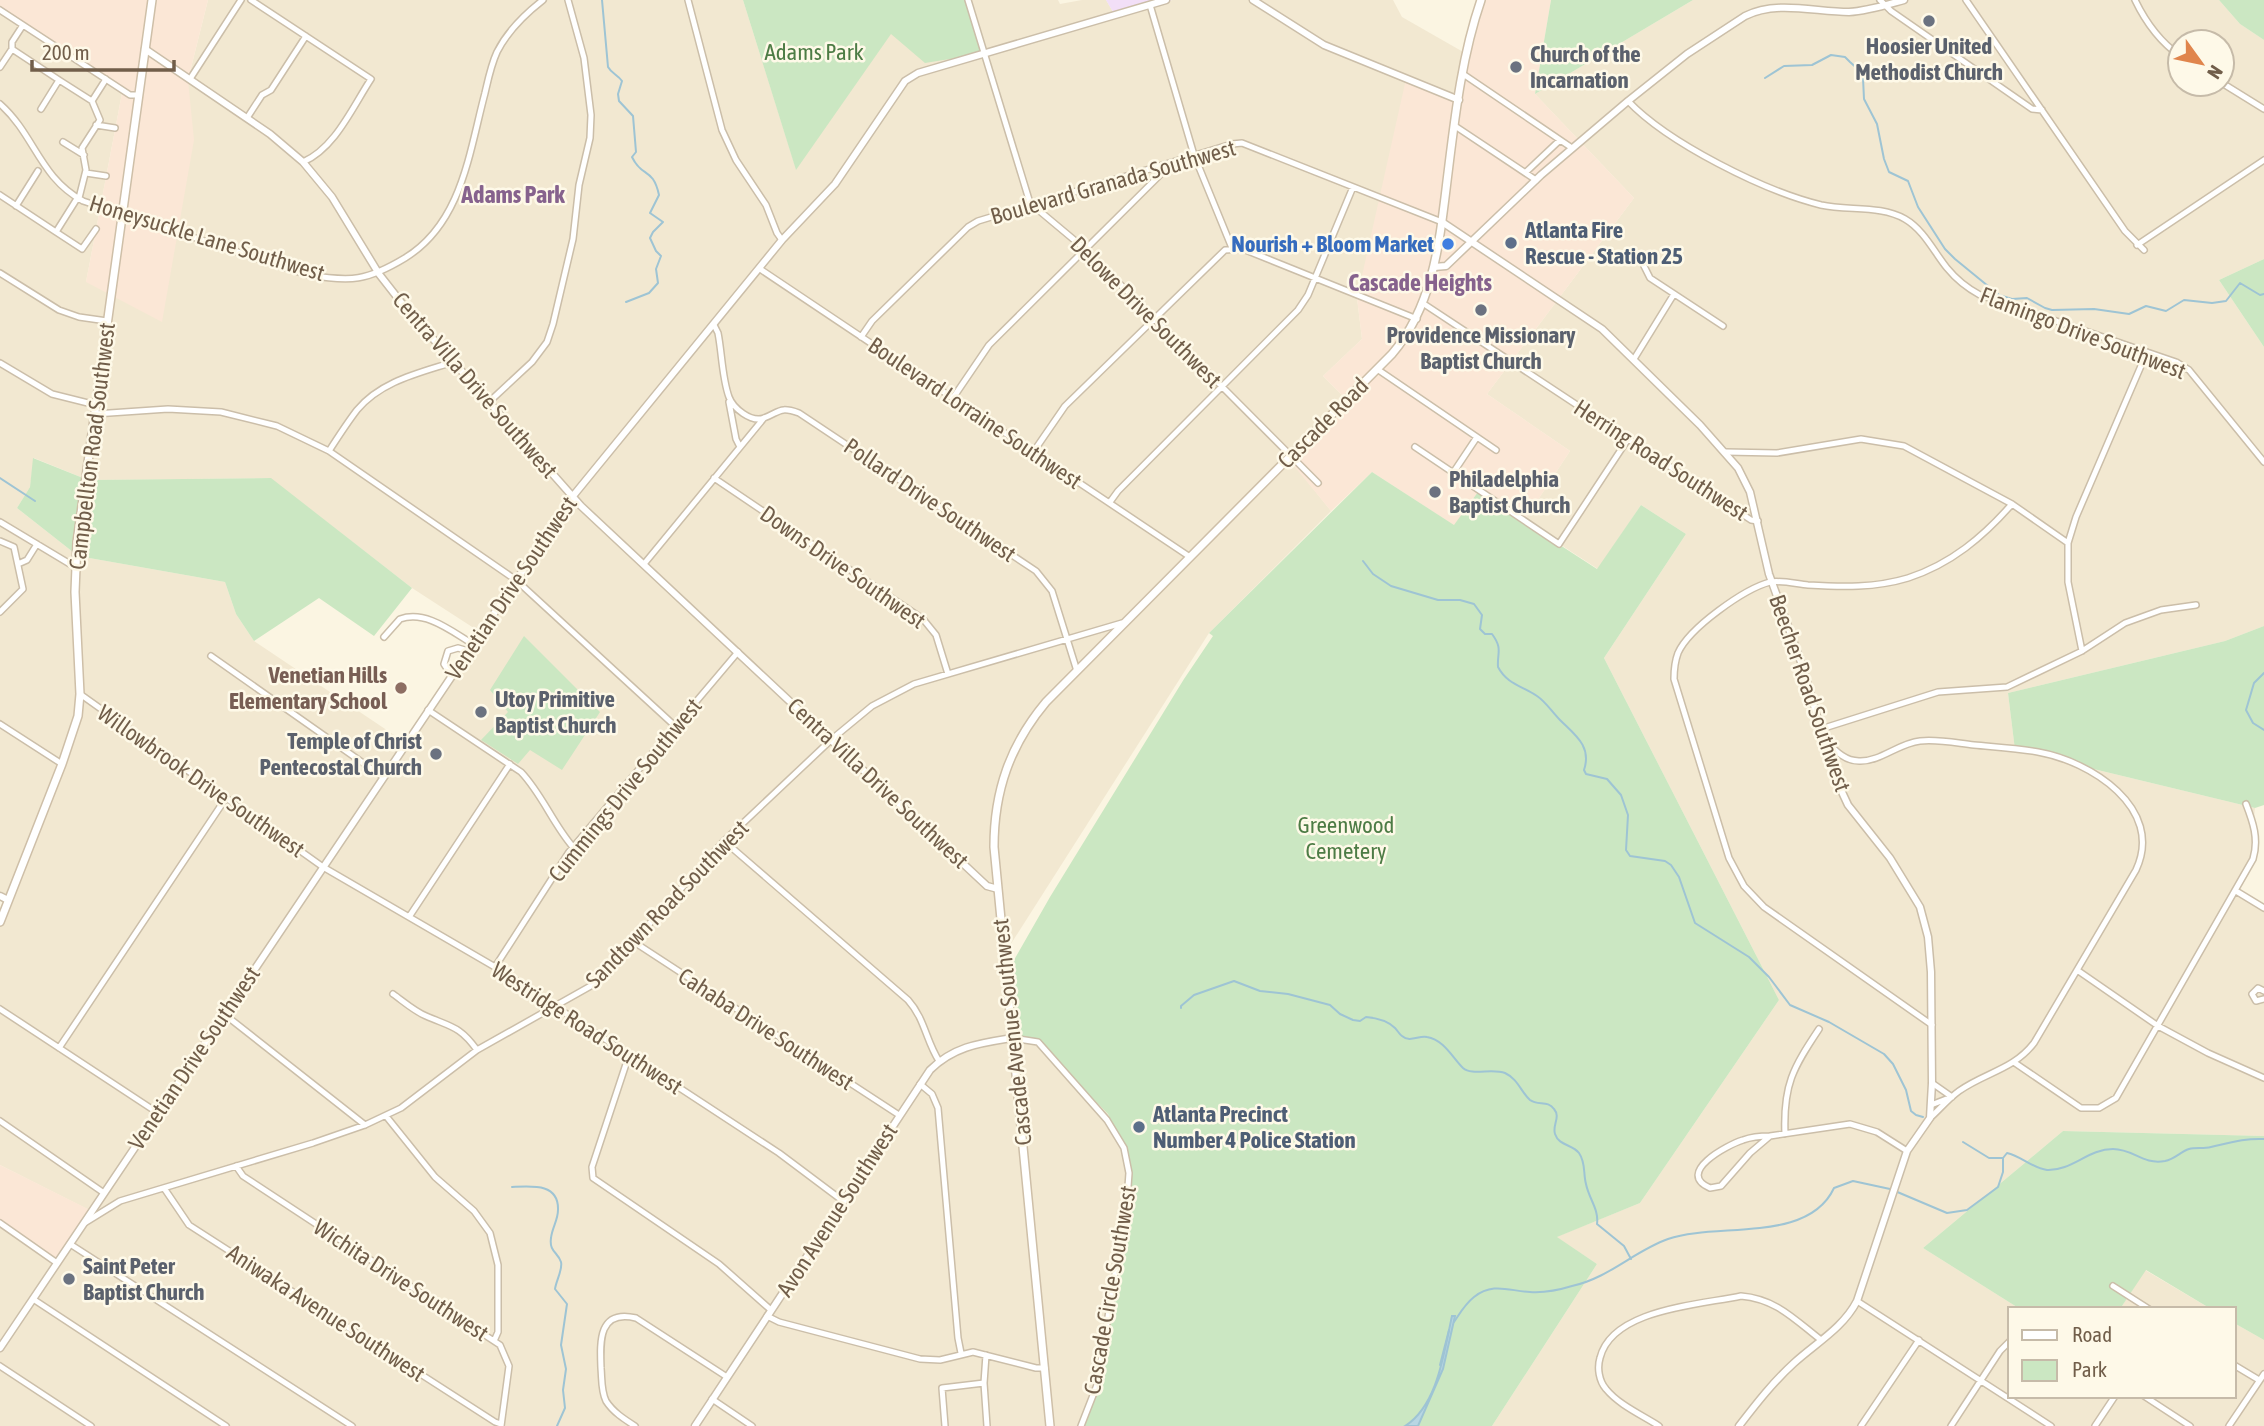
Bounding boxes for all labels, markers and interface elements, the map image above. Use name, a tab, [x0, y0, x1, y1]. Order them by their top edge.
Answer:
marker: Hoosier United Methodist Church	[1921, 13, 1937, 29]
scale bar	[32, 28, 173, 72]
north arrow	[2166, 28, 2236, 98]
place label: Hoosier United Methodist Church	[1855, 33, 2003, 85]
park label: Adams Park	[764, 39, 864, 65]
text: 200 m	[42, 40, 90, 64]
place label: Church of the Incarnation	[1530, 41, 1641, 93]
marker: Church of the Incarnation	[1508, 59, 1524, 75]
text: N	[2203, 62, 2228, 83]
street label: Boulevard Granada Southwest	[988, 135, 1238, 229]
district label: Adams Park	[460, 181, 565, 208]
street label: Honeysuckle Lane Southwest	[86, 190, 328, 286]
place label: Atlanta Fire Rescue - Station 25	[1524, 217, 1683, 269]
street label: Delowe Drive Southwest	[1065, 231, 1227, 393]
place label: Nourish + Bloom Market	[1231, 231, 1434, 257]
marker: Atlanta Fire Rescue - Station 25	[1503, 235, 1519, 251]
marker: Nourish + Bloom Market	[1440, 236, 1456, 252]
district label: Cascade Heights	[1348, 269, 1492, 296]
street label: Flamingo Drive Southwest	[1976, 282, 2190, 384]
street label: Centra Villa Drive Southwest	[387, 287, 563, 483]
marker: Providence Missionary Baptist Church	[1473, 302, 1489, 318]
street label: Campbellton Road Southwest	[64, 321, 120, 571]
place label: Providence Missionary Baptist Church	[1386, 322, 1576, 374]
street label: Boulevard Lorraine Southwest	[864, 332, 1086, 494]
street label: Cascade Road	[1273, 373, 1373, 473]
street label: Herring Road Southwest	[1569, 394, 1753, 526]
street label: Pollard Drive Southwest	[839, 433, 1021, 567]
place label: Philadelphia Baptist Church	[1449, 466, 1570, 518]
marker: Philadelphia Baptist Church	[1427, 484, 1443, 500]
street label: Venetian Drive Southwest	[440, 491, 582, 685]
street label: Downs Drive Southwest	[755, 500, 931, 634]
street label: Beecher Road Southwest	[1764, 591, 1856, 795]
place label: Venetian Hills Elementary School	[229, 662, 388, 714]
marker: Venetian Hills Elementary School	[393, 680, 409, 696]
place label: Utoy Primitive Baptist Church	[495, 686, 616, 738]
street label: Cummings Drive Southwest	[543, 693, 707, 887]
street label: Centra Villa Drive Southwest	[782, 693, 974, 873]
street label: Willowbrook Drive Southwest	[93, 700, 309, 862]
marker: Utoy Primitive Baptist Church	[473, 704, 489, 720]
place label: Temple of Christ Pentecostal Church	[260, 728, 422, 780]
marker: Temple of Christ Pentecostal Church	[428, 746, 444, 762]
park label: Greenwood Cemetery	[1298, 812, 1394, 864]
street label: Sandtown Road Southwest	[580, 815, 754, 993]
street label: Cascade Avenue Southwest	[987, 917, 1037, 1147]
street label: Westridge Road Southwest	[487, 957, 687, 1099]
street label: Venetian Drive Southwest	[123, 961, 265, 1155]
street label: Cahaba Drive Southwest	[674, 963, 858, 1095]
place label: Atlanta Precinct Number 4 Police Station	[1152, 1101, 1356, 1153]
street label: Avon Avenue Southwest	[771, 1119, 903, 1301]
marker: Atlanta Precinct Number 4 Police Station	[1131, 1119, 1147, 1135]
street label: Cascade Circle Southwest	[1079, 1184, 1141, 1396]
street label: Wichita Drive Southwest	[309, 1214, 493, 1346]
street label: Aniwaka Avenue Southwest	[222, 1239, 430, 1387]
place label: Saint Peter Baptist Church	[83, 1253, 204, 1305]
marker: Saint Peter Baptist Church	[61, 1271, 77, 1287]
legend	[2008, 1307, 2236, 1398]
text: Road	[2072, 1322, 2112, 1346]
text: Park	[2072, 1357, 2107, 1381]

